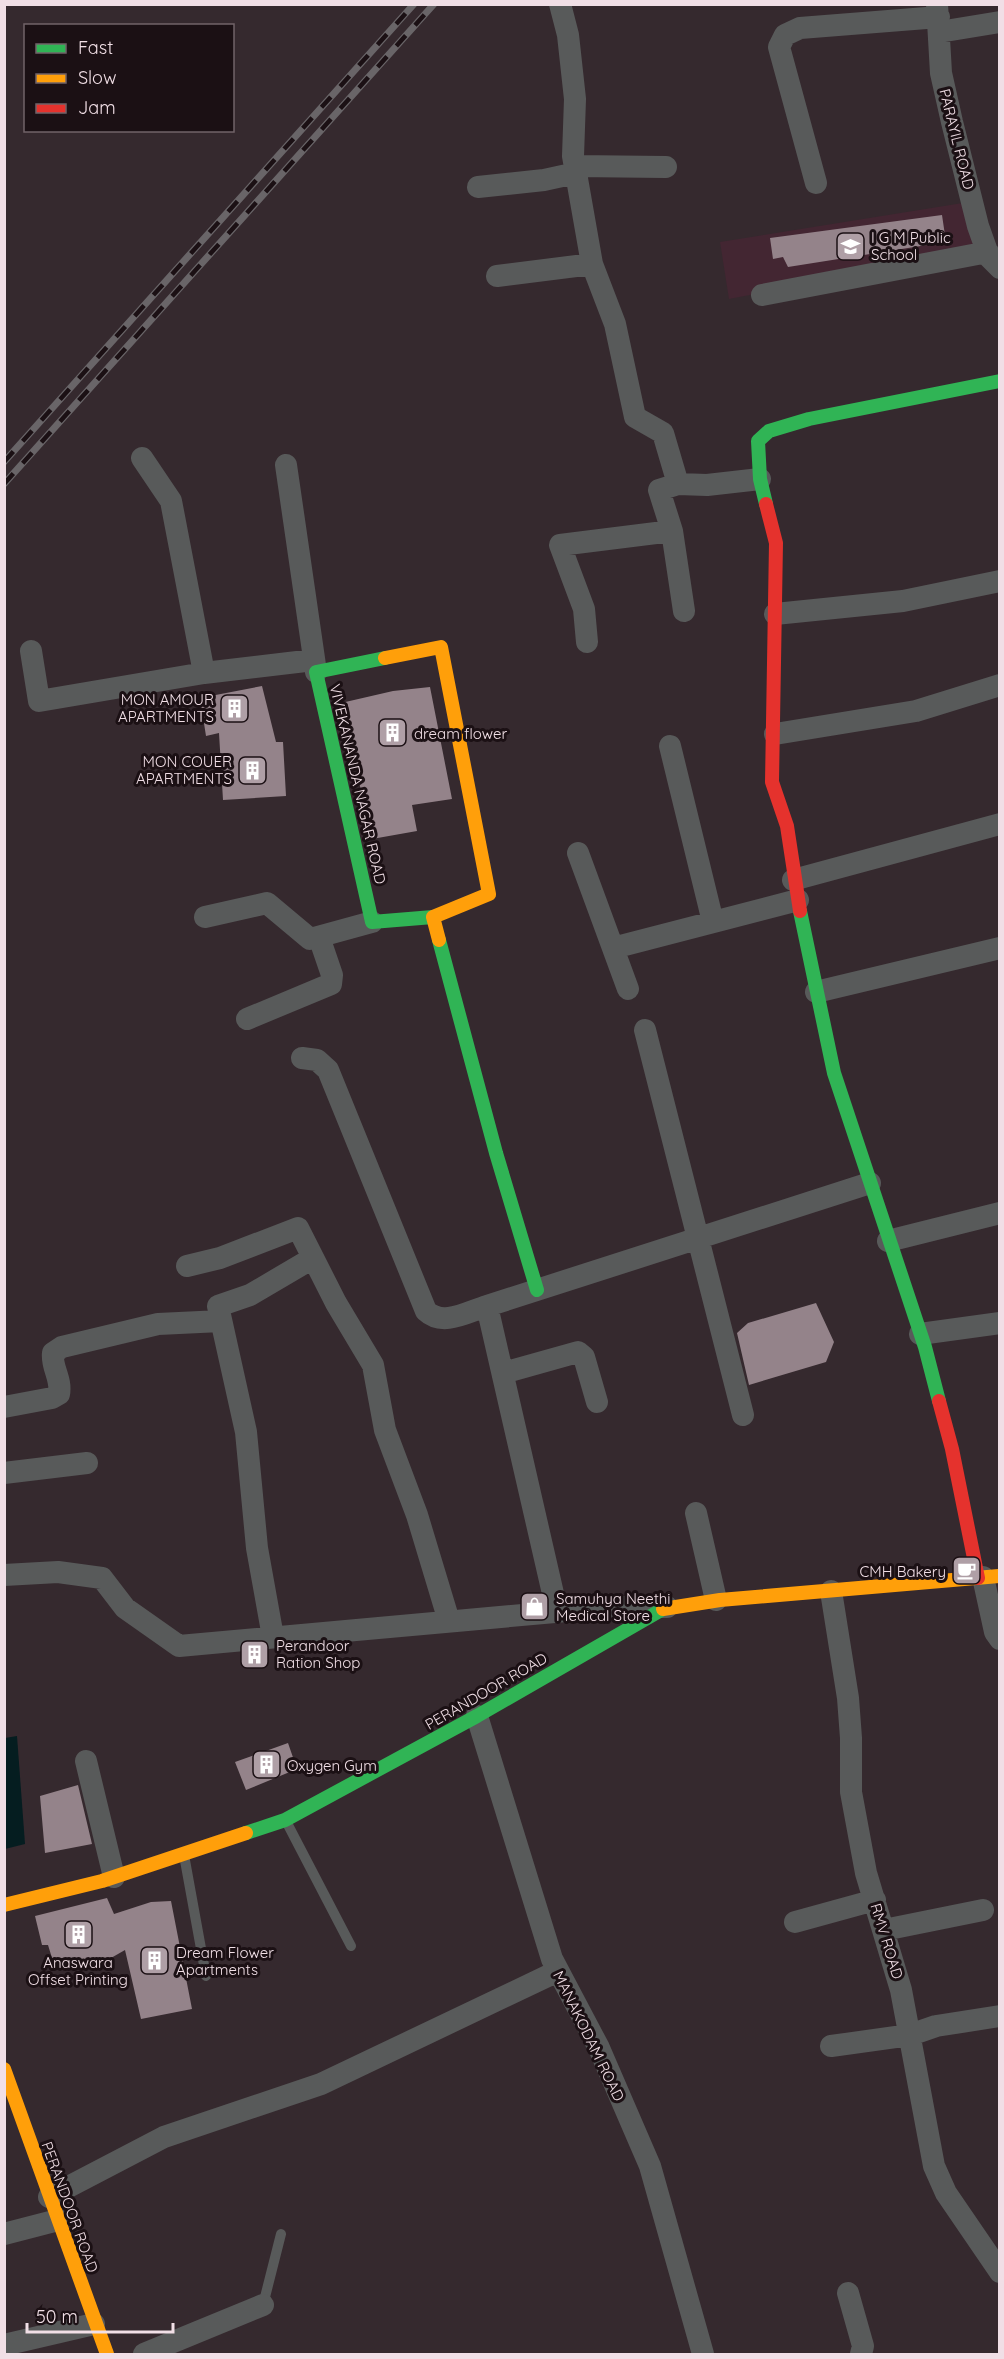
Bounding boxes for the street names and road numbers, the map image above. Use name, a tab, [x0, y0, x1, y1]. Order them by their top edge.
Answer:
street label: PARAYIL ROAD	[935, 87, 979, 192]
street label: VIVEKANANDA NAGAR ROAD	[326, 682, 390, 886]
street label: PERANDOOR ROAD	[422, 1648, 551, 1734]
street label: RMV ROAD	[866, 1901, 908, 1981]
street label: MANAKODAM ROAD	[549, 1968, 629, 2104]
street label: PERANDOOR ROAD	[37, 2139, 103, 2275]

